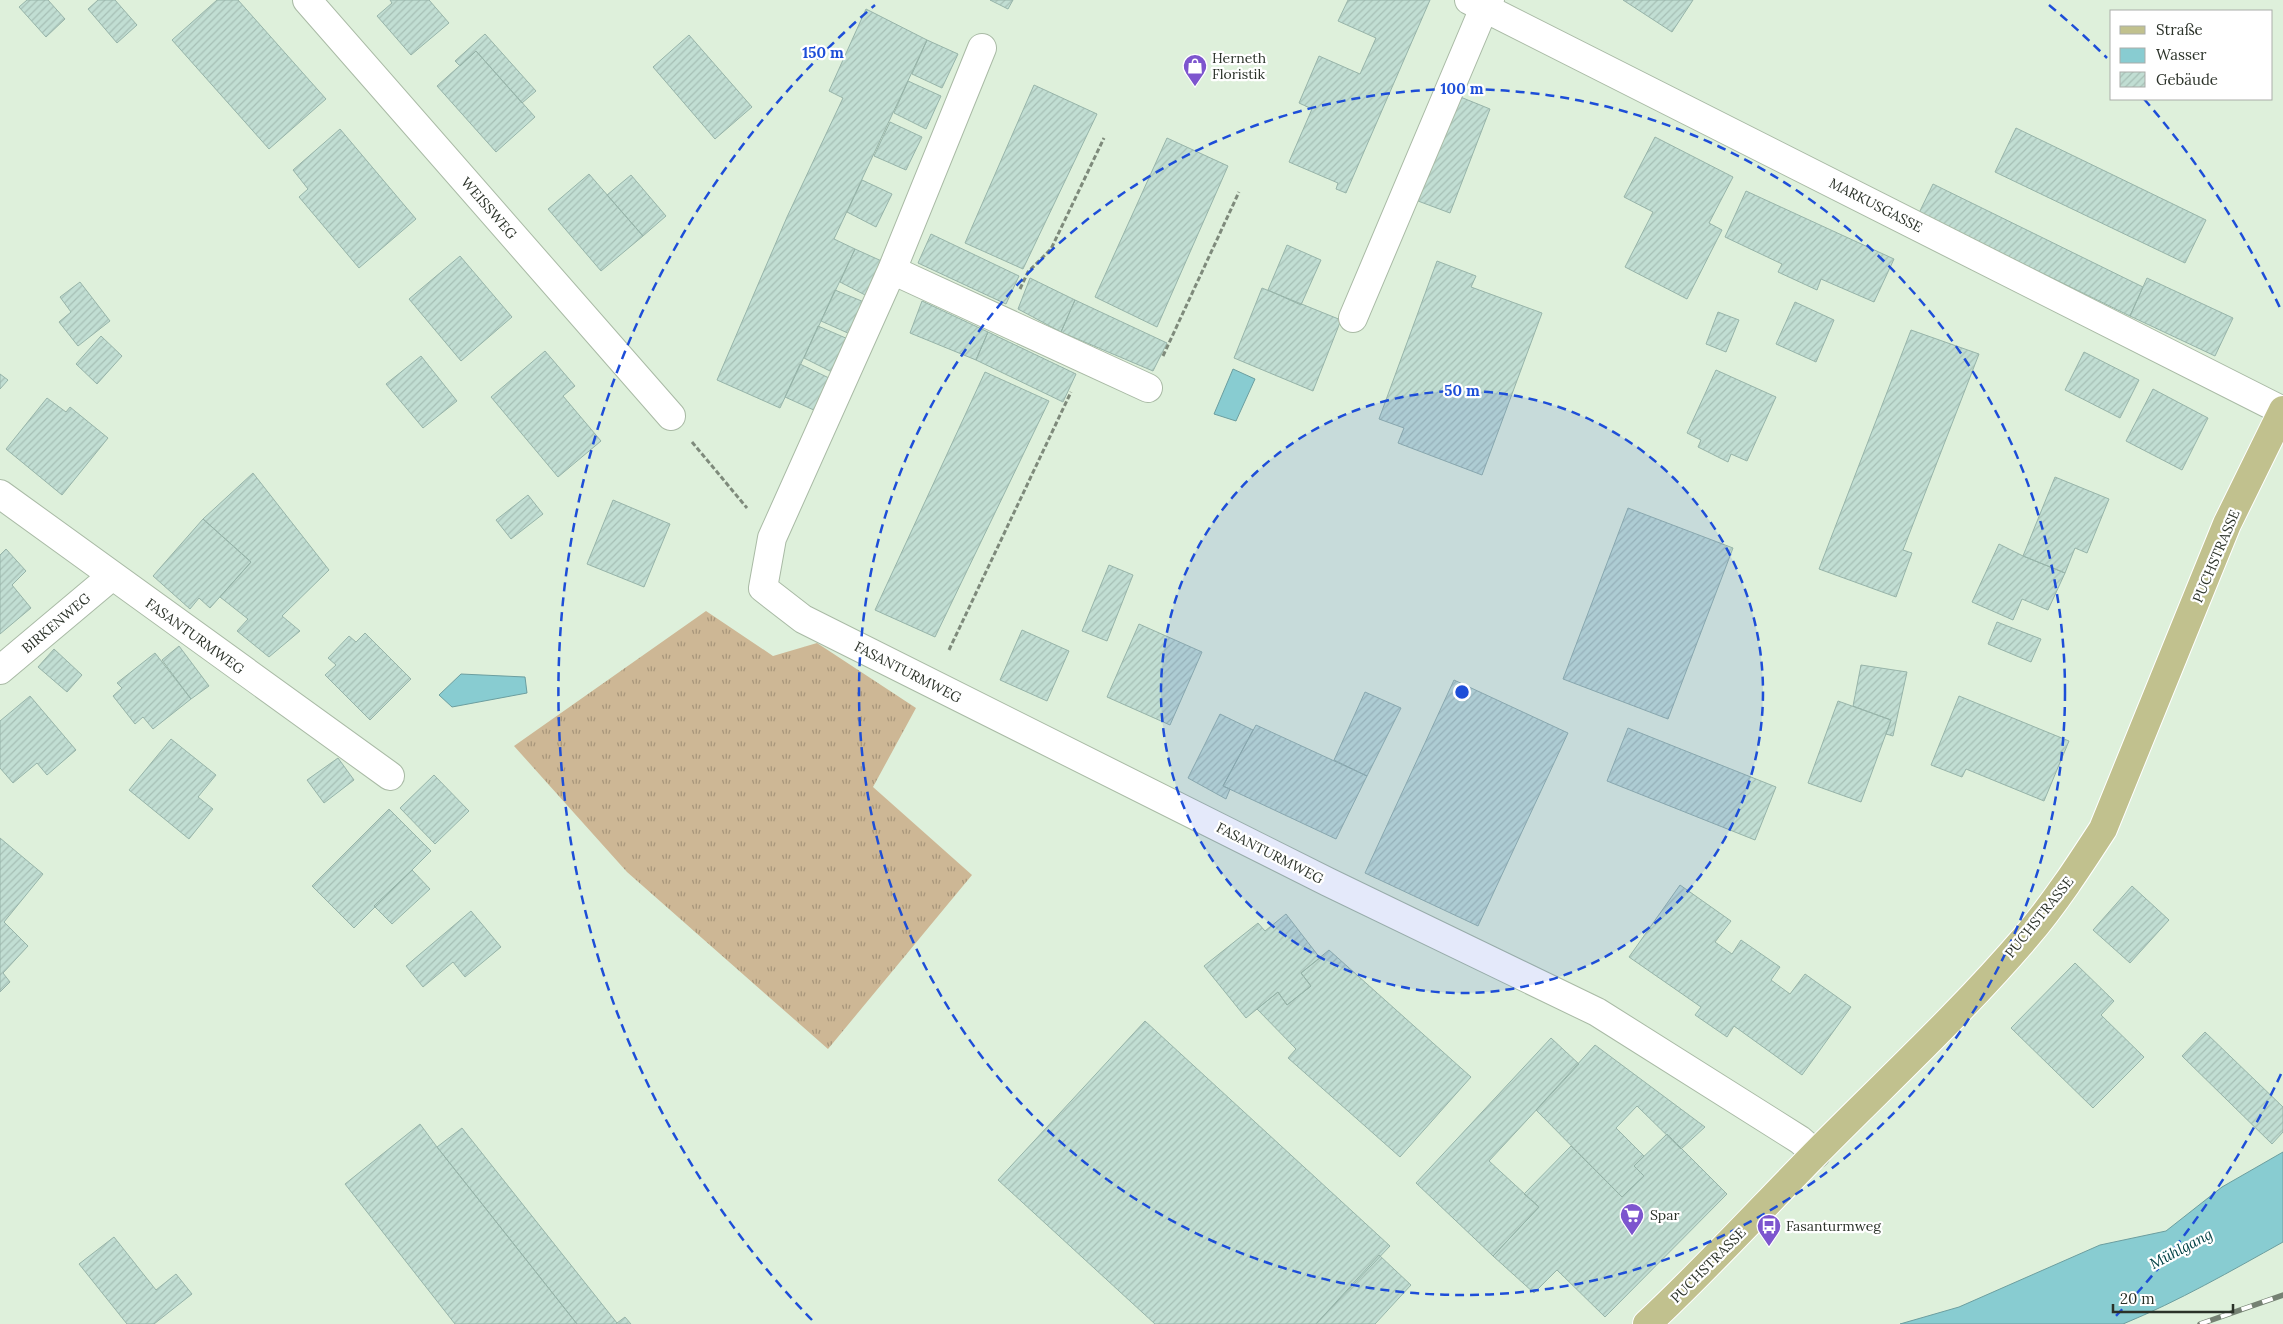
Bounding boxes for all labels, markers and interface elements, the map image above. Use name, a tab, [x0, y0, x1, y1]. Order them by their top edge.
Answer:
legend	[2110, 10, 2273, 100]
text: Straße	[2156, 20, 2203, 39]
text: 150 m	[802, 43, 844, 62]
text: Wasser	[2156, 45, 2207, 64]
place label: Herneth Floristik	[1212, 49, 1266, 83]
shop icon: Herneth Floristik	[1182, 53, 1208, 87]
text: Gebäude	[2156, 70, 2218, 89]
text: 100 m	[1441, 79, 1484, 98]
street label: WEISSWEG	[457, 173, 521, 243]
street label: MARKUSGASSE	[1826, 174, 1926, 236]
text: 50 m	[1444, 381, 1480, 400]
street label: PUCHSTRASSE	[2188, 506, 2244, 605]
street label: BIRKENWEG	[18, 589, 94, 657]
street label: FASANTURMWEG	[142, 594, 248, 678]
street label: FASANTURMWEG	[851, 637, 965, 707]
centre of rings	[1453, 683, 1471, 701]
street label: FASANTURMWEG	[1213, 818, 1327, 888]
street label: PUCHSTRASSE	[2001, 873, 2077, 961]
supermarket icon: Spar	[1619, 1202, 1645, 1236]
place label: Spar	[1650, 1206, 1680, 1224]
bus stop icon: Fasanturmweg	[1756, 1213, 1782, 1247]
place label: Fasanturmweg	[1786, 1217, 1881, 1235]
street label: PUCHSTRASSE	[1667, 1223, 1750, 1306]
water label: Mühlgang	[2146, 1224, 2215, 1273]
scale bar	[2113, 1282, 2233, 1314]
text: 20 m	[2120, 1289, 2155, 1308]

